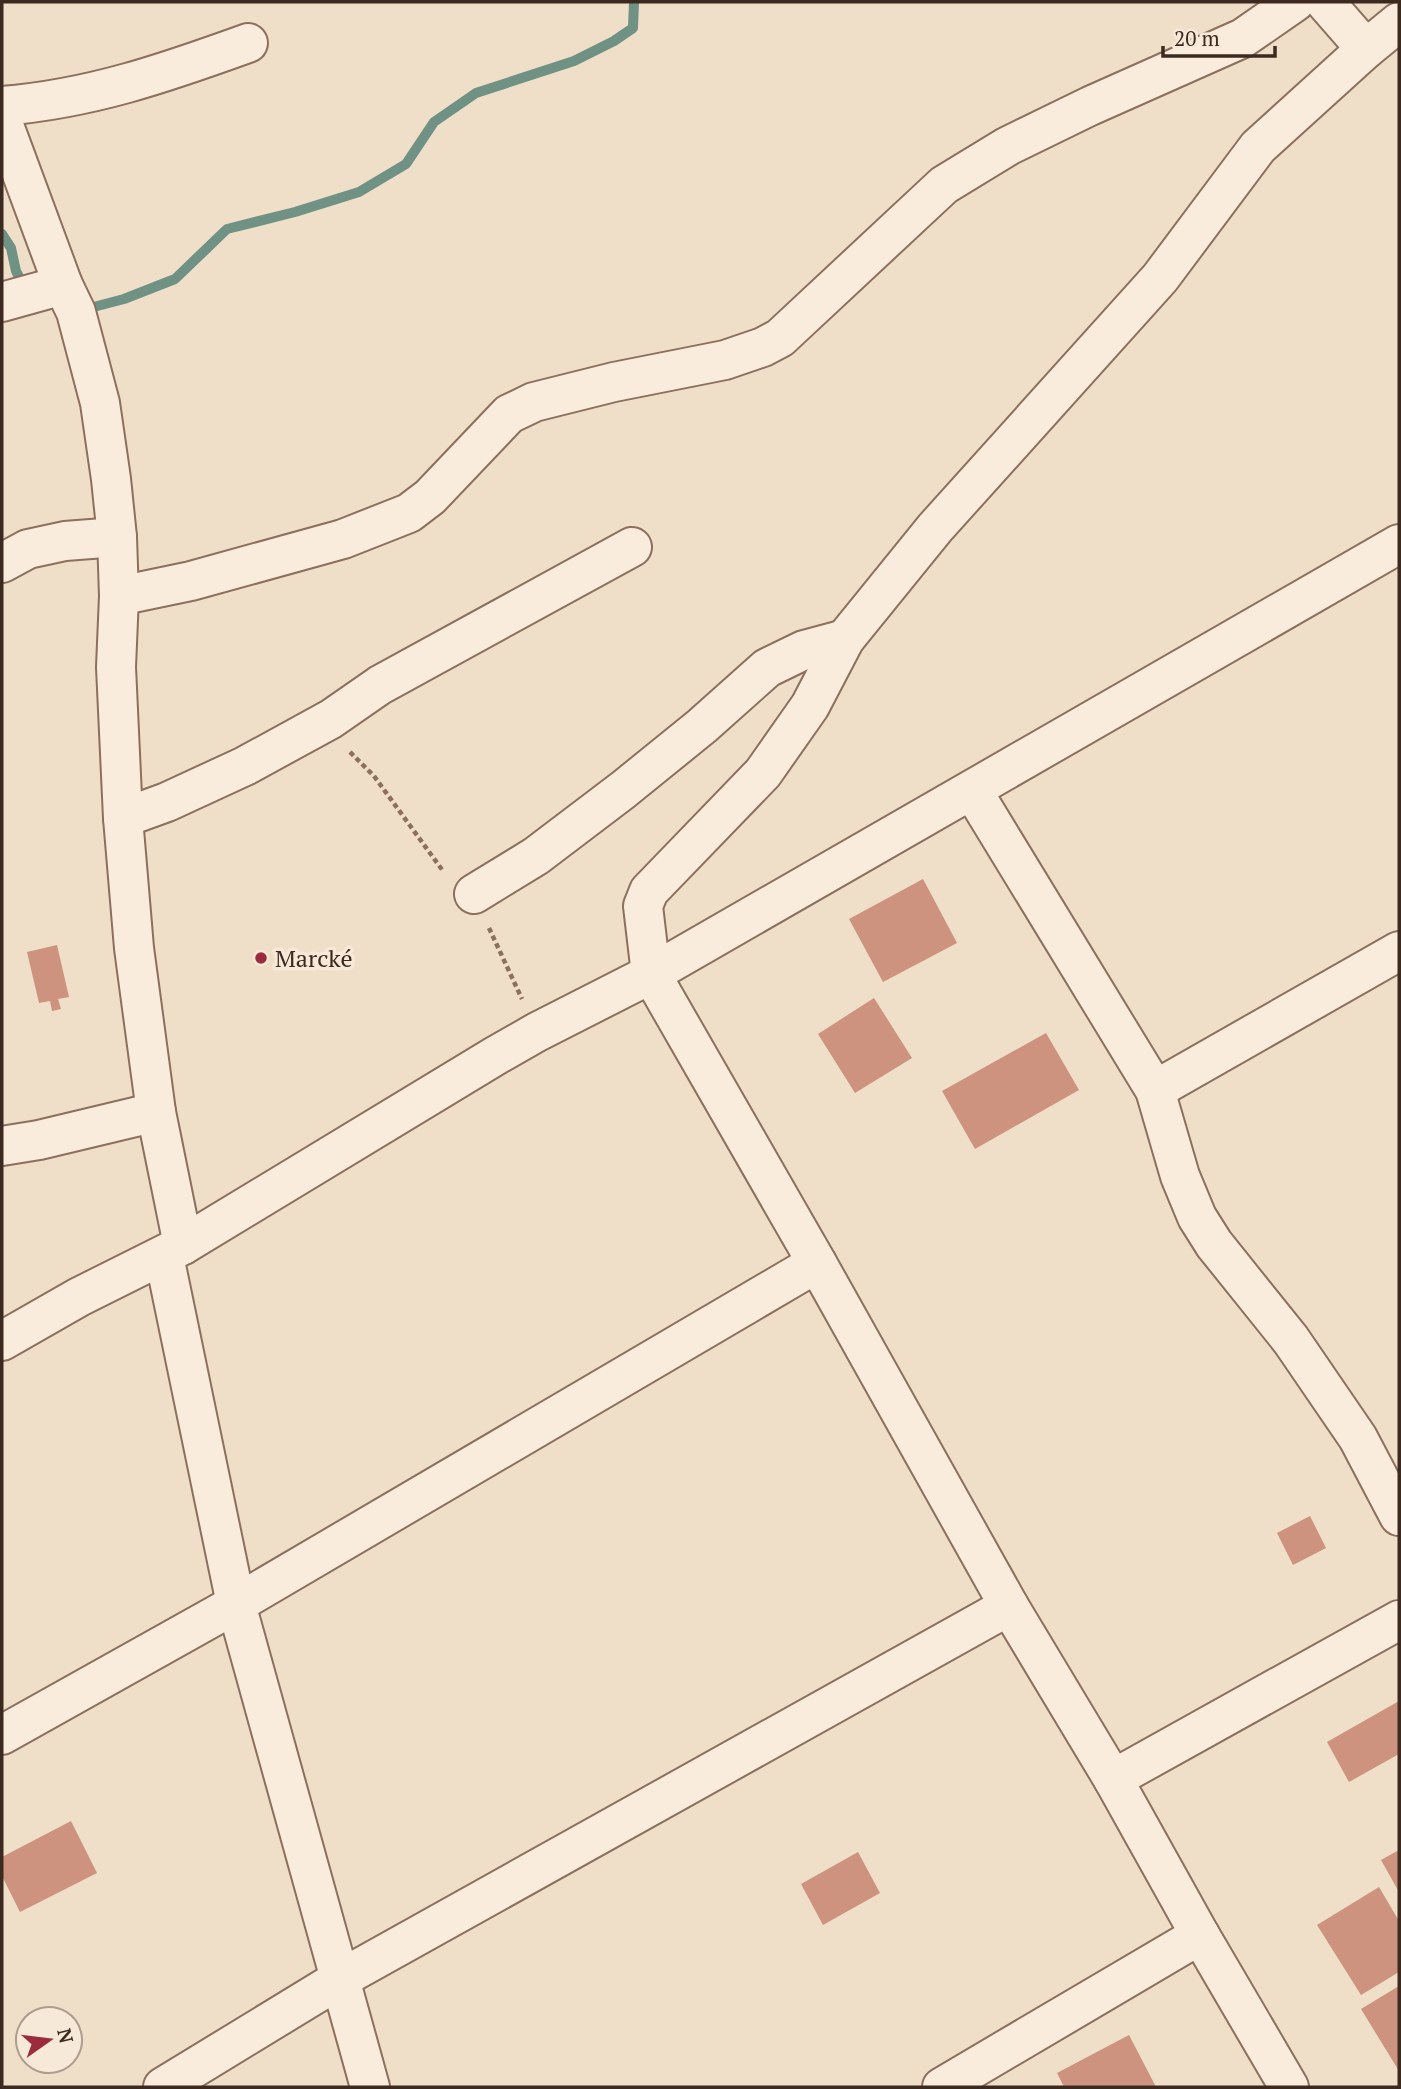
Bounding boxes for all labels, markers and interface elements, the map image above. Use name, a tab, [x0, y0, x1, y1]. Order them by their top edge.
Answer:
scale bar	[1163, 14, 1275, 58]
text: 20 m	[1174, 24, 1220, 52]
place label: Marcké	[275, 942, 353, 974]
marker: Marcké	[253, 950, 269, 966]
north arrow	[14, 2005, 84, 2075]
text: N	[52, 2026, 80, 2046]

